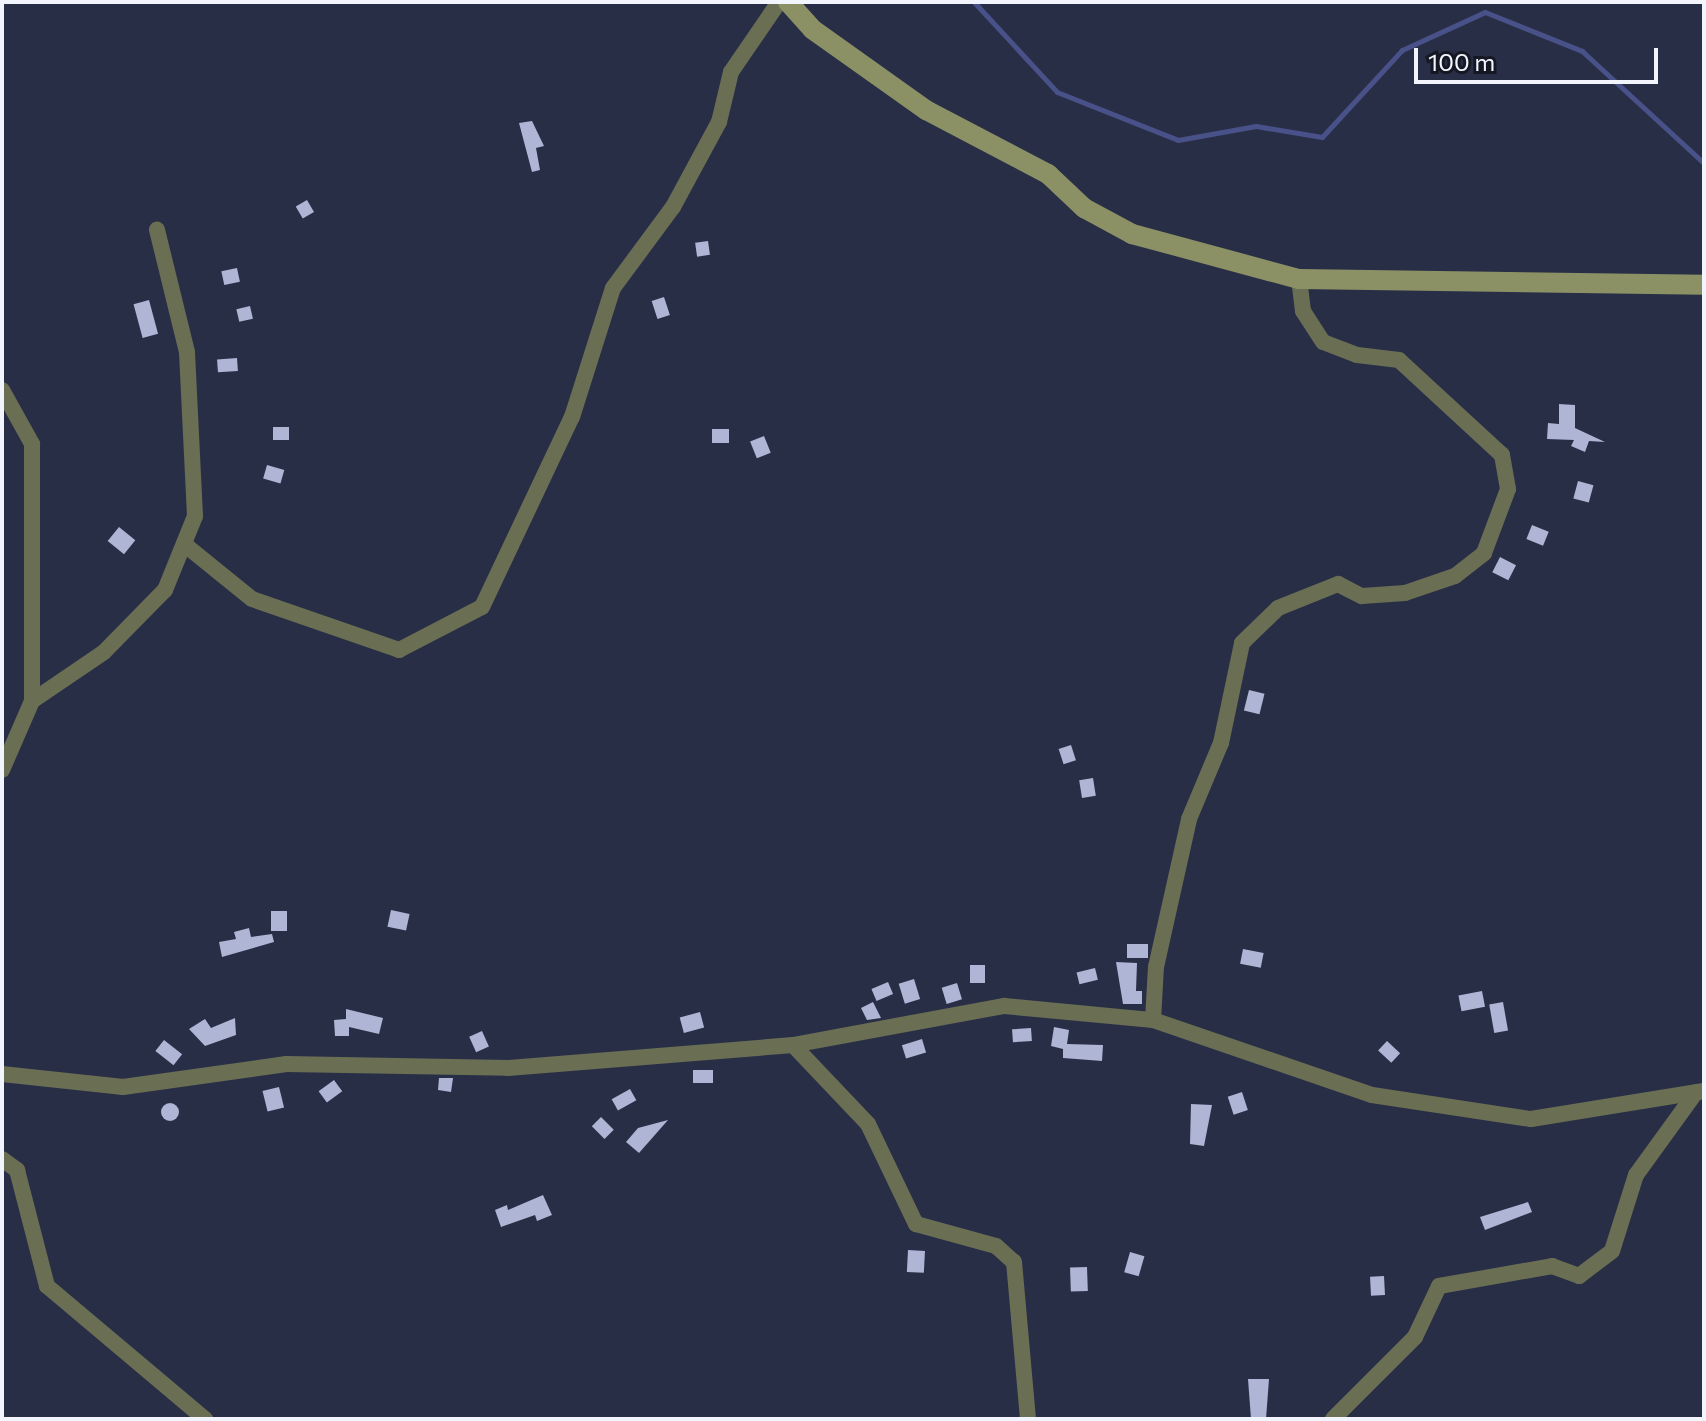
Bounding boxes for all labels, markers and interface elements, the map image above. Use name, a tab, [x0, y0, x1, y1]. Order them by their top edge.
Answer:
scale bar	[1418, 32, 1662, 82]
text: 100 m	[1428, 47, 1495, 76]

